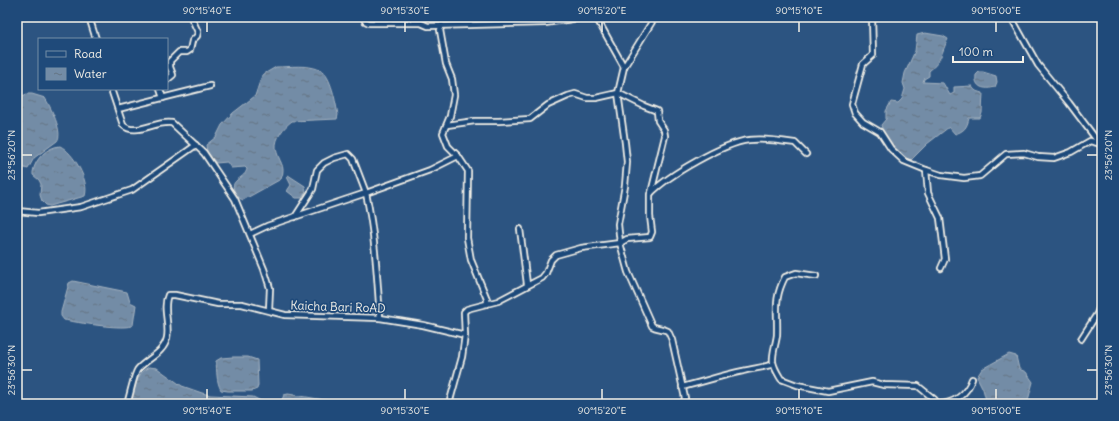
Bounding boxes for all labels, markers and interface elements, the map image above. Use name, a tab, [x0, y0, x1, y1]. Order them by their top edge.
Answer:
text: 90°15'40"E	[183, 4, 231, 17]
text: 90°15'30"E	[381, 4, 430, 17]
text: 90°15'20"E	[578, 4, 626, 17]
text: 90°15'10"E	[775, 4, 823, 17]
text: 90°15'00"E	[971, 4, 1021, 17]
legend	[38, 38, 168, 90]
scale bar	[953, 38, 1023, 64]
text: 100 m	[959, 44, 993, 59]
text: Road	[74, 46, 102, 61]
text: Water	[74, 66, 107, 81]
text: 23°56'20"N	[5, 130, 18, 180]
text: 23°56'20"N	[1102, 130, 1115, 180]
street label: Kaicha Bari RoAD	[290, 297, 386, 316]
text: 23°56'30"N	[5, 345, 18, 395]
text: 23°56'30"N	[1102, 345, 1115, 395]
text: 90°15'40"E	[183, 404, 231, 417]
text: 90°15'30"E	[381, 404, 430, 417]
text: 90°15'20"E	[578, 404, 626, 417]
text: 90°15'10"E	[775, 404, 823, 417]
text: 90°15'00"E	[971, 404, 1021, 417]

